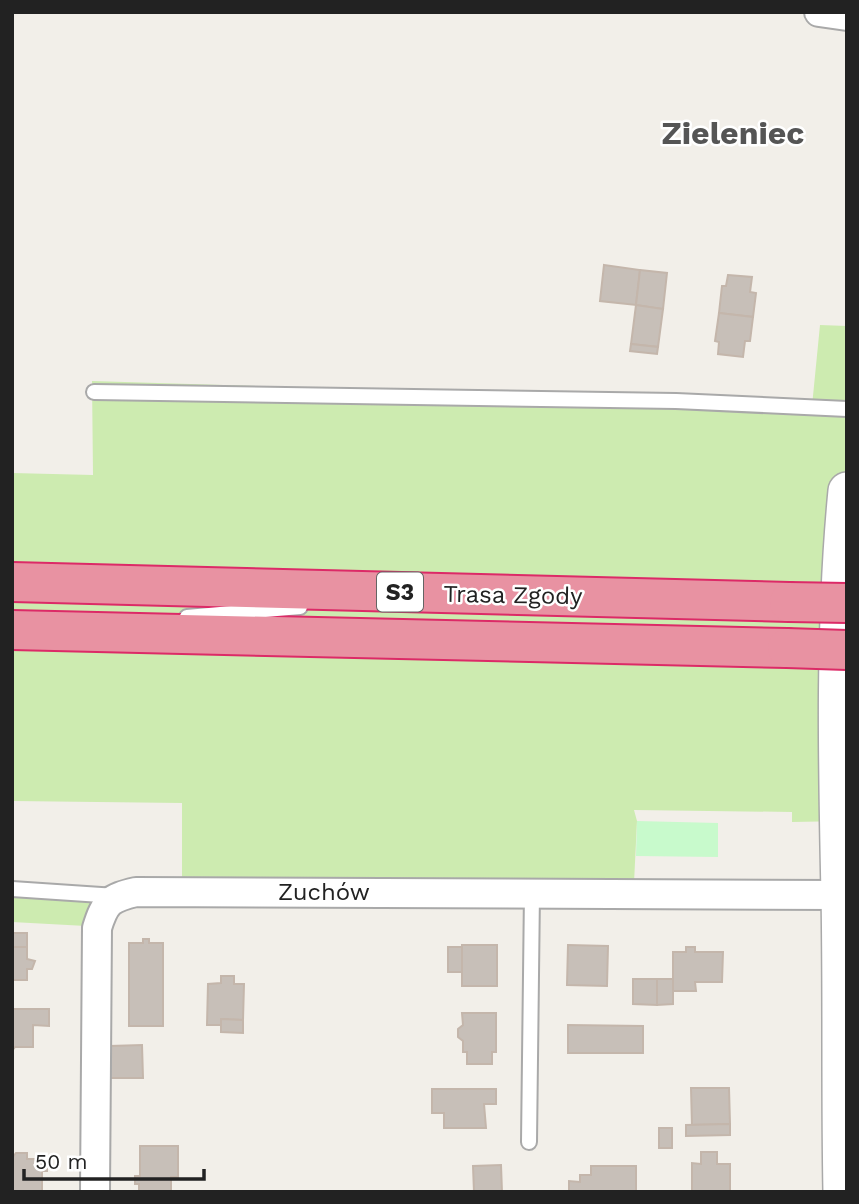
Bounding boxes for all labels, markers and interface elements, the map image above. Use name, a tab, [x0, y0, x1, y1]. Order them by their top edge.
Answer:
district label: Zieleniec	[662, 114, 804, 152]
road number: S3	[377, 572, 423, 612]
street label: Trasa Zgody	[443, 580, 583, 610]
street label: Zuchów	[278, 878, 370, 906]
scale bar	[24, 1138, 205, 1182]
text: 50 m	[35, 1149, 87, 1174]

